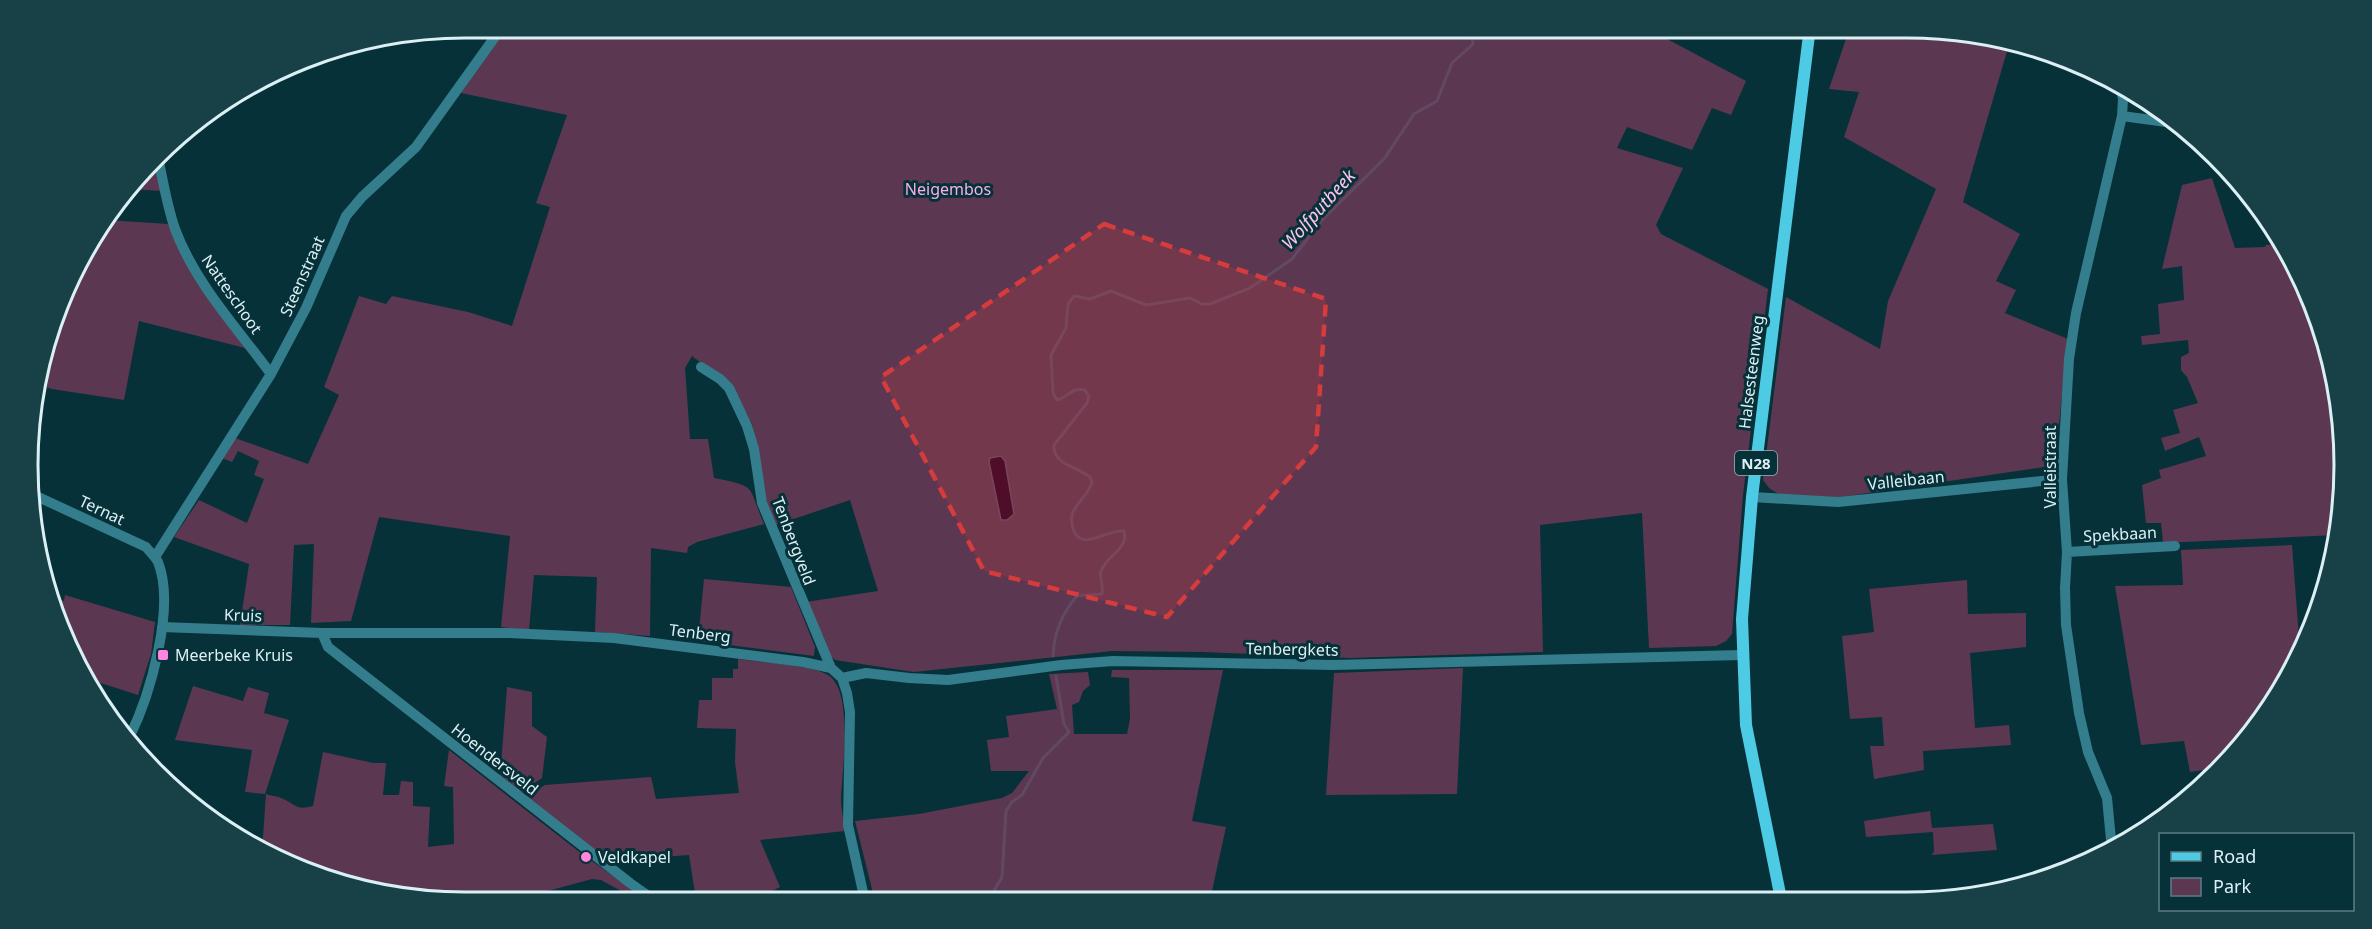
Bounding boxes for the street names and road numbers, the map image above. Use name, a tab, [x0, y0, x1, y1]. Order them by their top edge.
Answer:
street label: Steenstraat	[274, 232, 330, 320]
street label: Natteschoot	[197, 250, 268, 338]
street label: Halsesteenweg	[1733, 314, 1769, 430]
street label: Valleistraat	[2039, 425, 2061, 509]
road number: N28	[1735, 451, 1777, 475]
street label: Valleibaan	[1866, 465, 1946, 495]
street label: Ternat	[76, 490, 129, 530]
street label: Tenbergveld	[767, 494, 821, 588]
street label: Spekbaan	[2083, 521, 2157, 547]
street label: Kruis	[224, 603, 262, 627]
street label: Tenberg	[668, 618, 732, 648]
street label: Tenbergkets	[1245, 637, 1339, 661]
street label: Hoendersveld	[447, 718, 543, 800]

